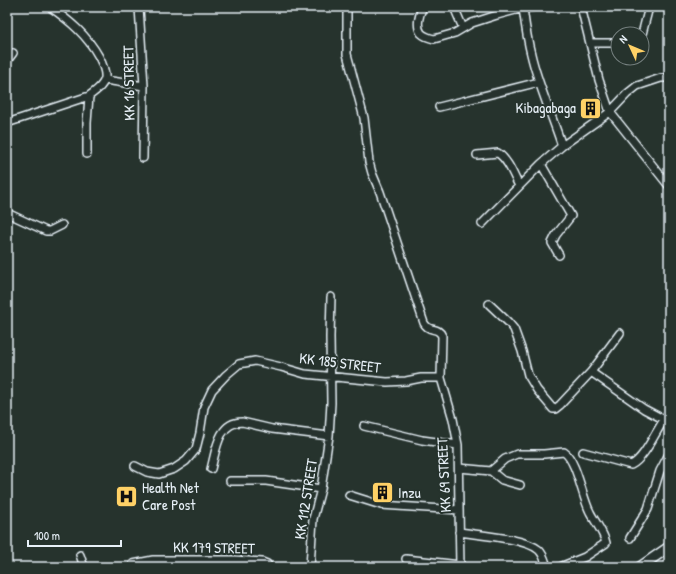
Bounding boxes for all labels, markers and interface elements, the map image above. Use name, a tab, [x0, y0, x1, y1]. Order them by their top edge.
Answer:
north arrow	[610, 26, 650, 66]
text: N	[616, 32, 630, 46]
street label: KK 16 STREET	[117, 44, 140, 121]
building icon: Kibagabaga	[578, 95, 604, 121]
place label: Kibagabaga	[516, 97, 576, 118]
street label: KK 185 STREET	[298, 347, 383, 378]
street label: KK 69 STREET	[431, 436, 456, 513]
street label: KK 112 STREET	[289, 456, 322, 541]
place label: Health Net Care Post	[142, 477, 200, 515]
building icon: Inzu	[370, 480, 396, 506]
place label: Inzu	[398, 482, 421, 503]
hospital icon: Health Net Care Post	[114, 484, 140, 510]
scale bar	[28, 522, 121, 548]
text: 100 m	[34, 527, 60, 544]
street label: KK 179 STREET	[173, 536, 256, 559]

